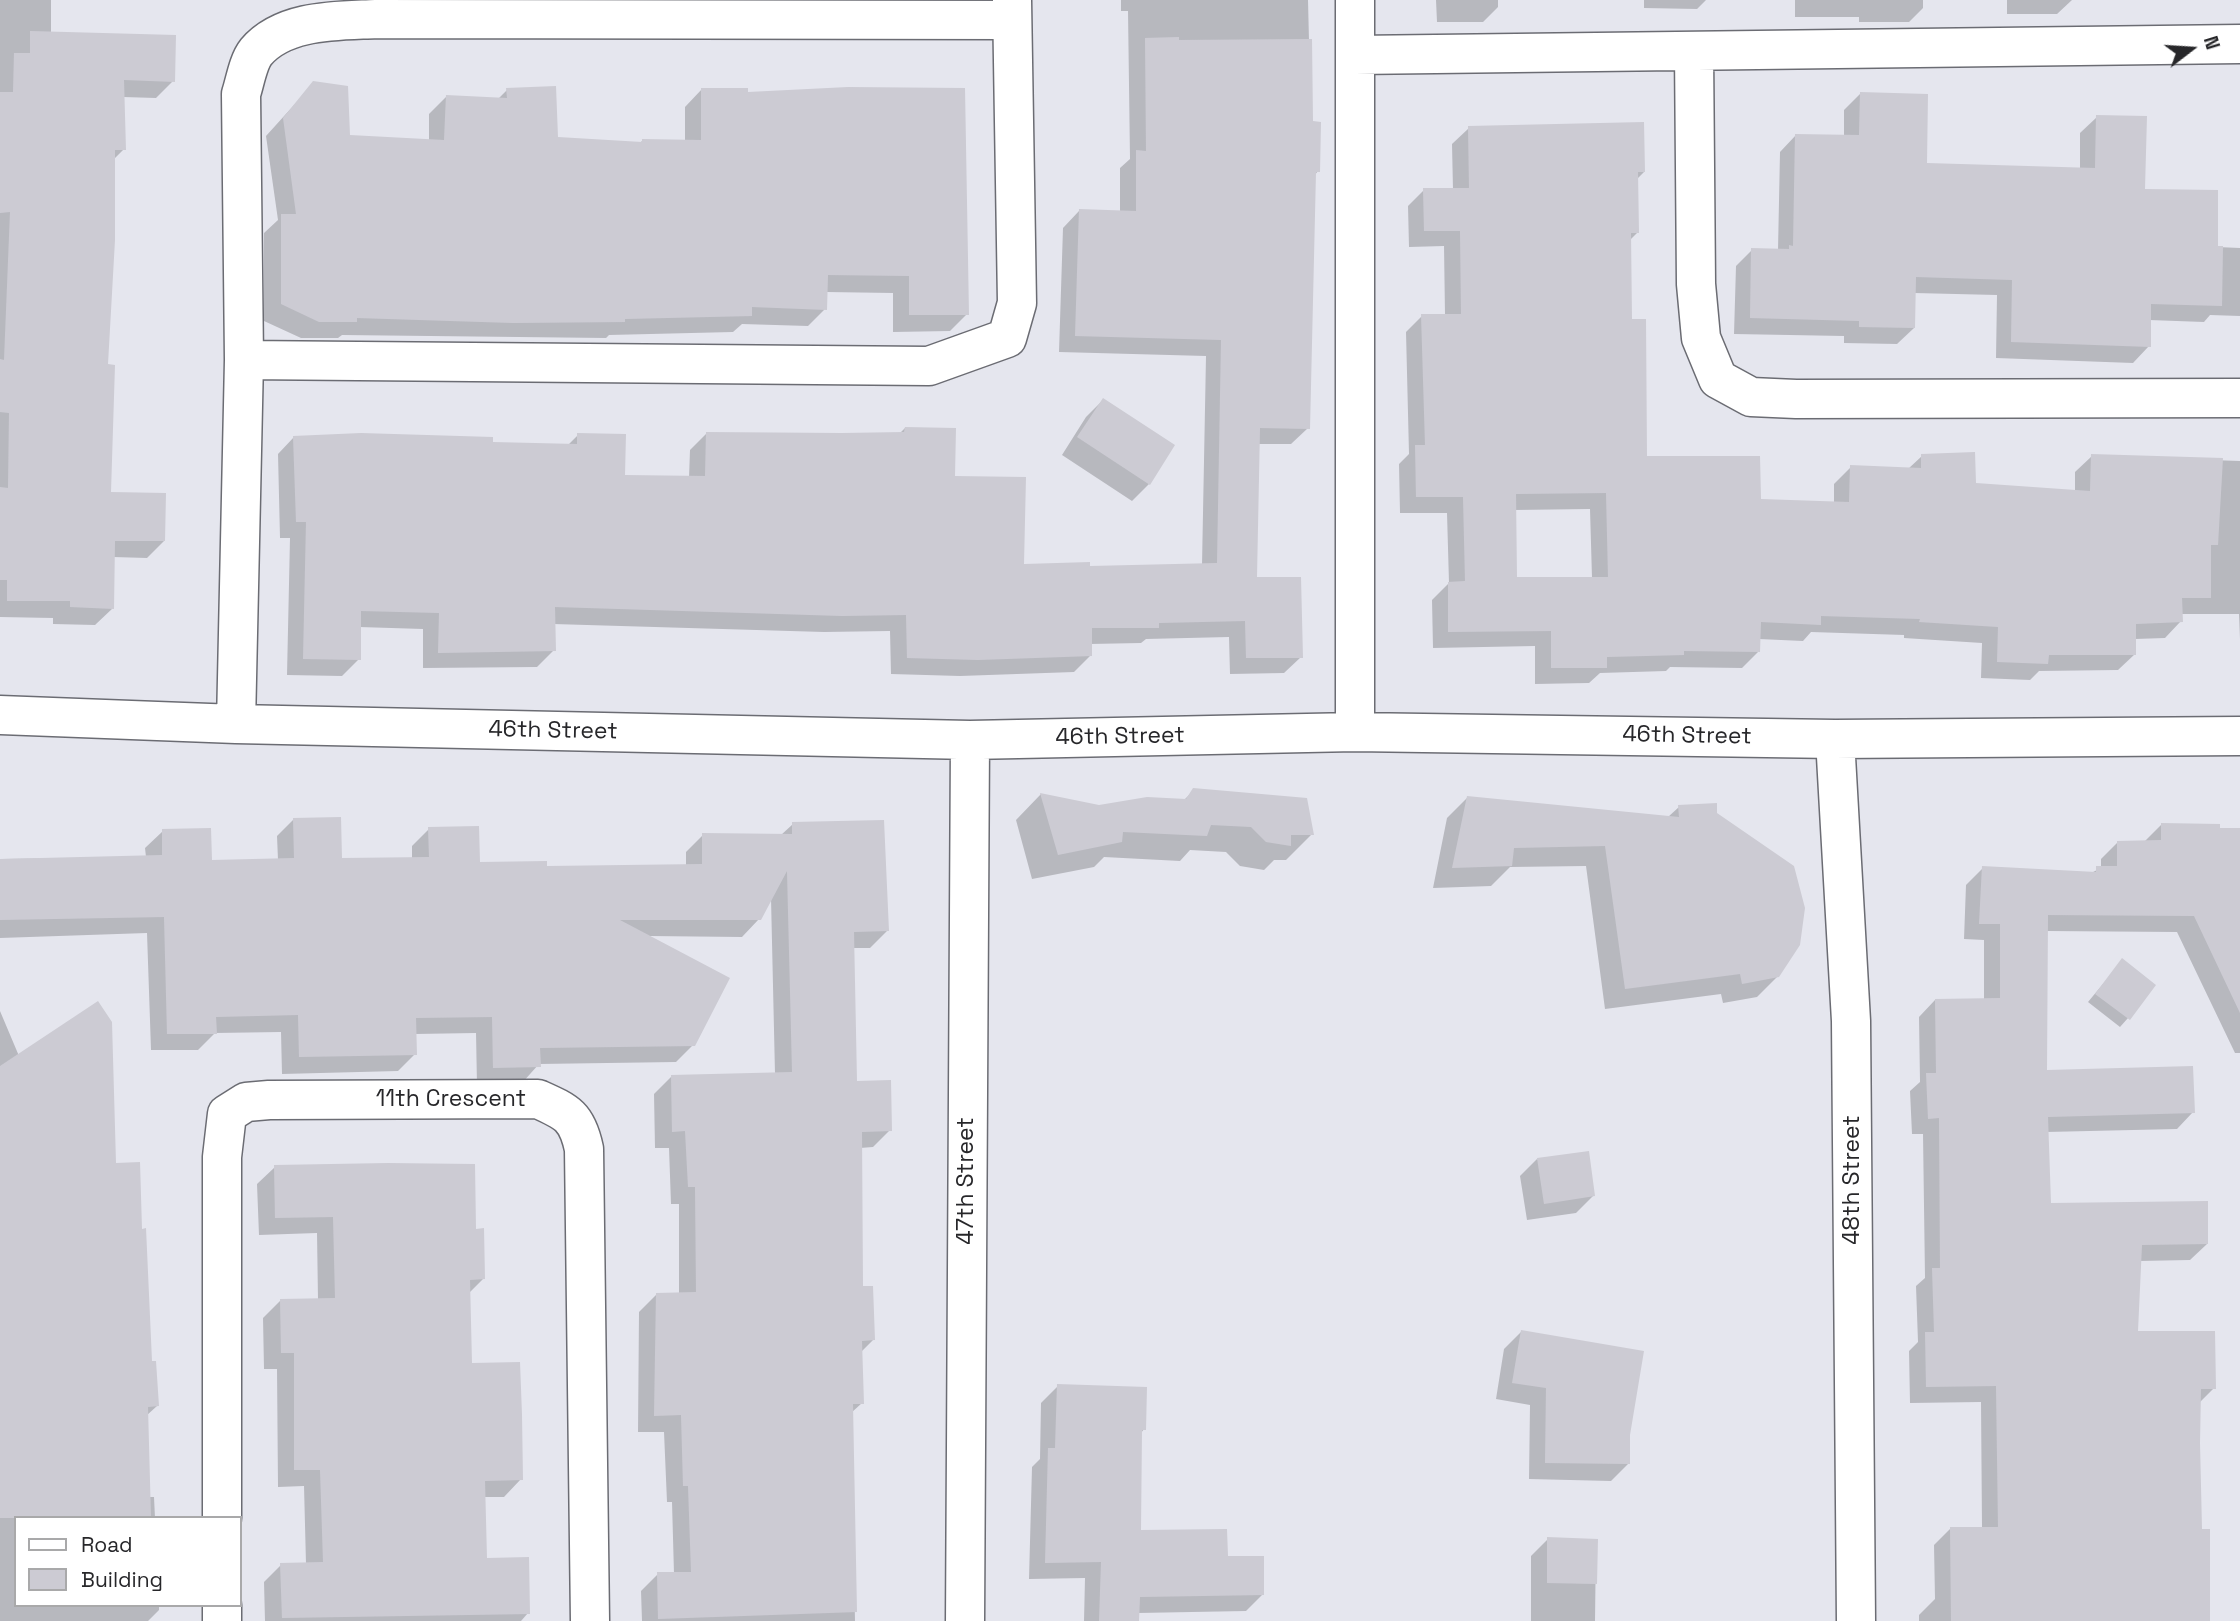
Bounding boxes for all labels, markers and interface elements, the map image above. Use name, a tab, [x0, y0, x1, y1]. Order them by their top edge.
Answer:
north arrow	[2156, 14, 2226, 84]
text: N	[2198, 33, 2225, 52]
street label: 46th Street	[488, 716, 618, 746]
street label: 46th Street	[1622, 721, 1752, 751]
street label: 46th Street	[1055, 722, 1185, 752]
street label: 11th Crescent	[376, 1086, 526, 1114]
street label: 48th Street	[1839, 1115, 1867, 1245]
street label: 47th Street	[953, 1117, 981, 1245]
legend	[14, 1516, 242, 1607]
text: Road	[81, 1531, 133, 1558]
text: Building	[81, 1566, 163, 1593]

